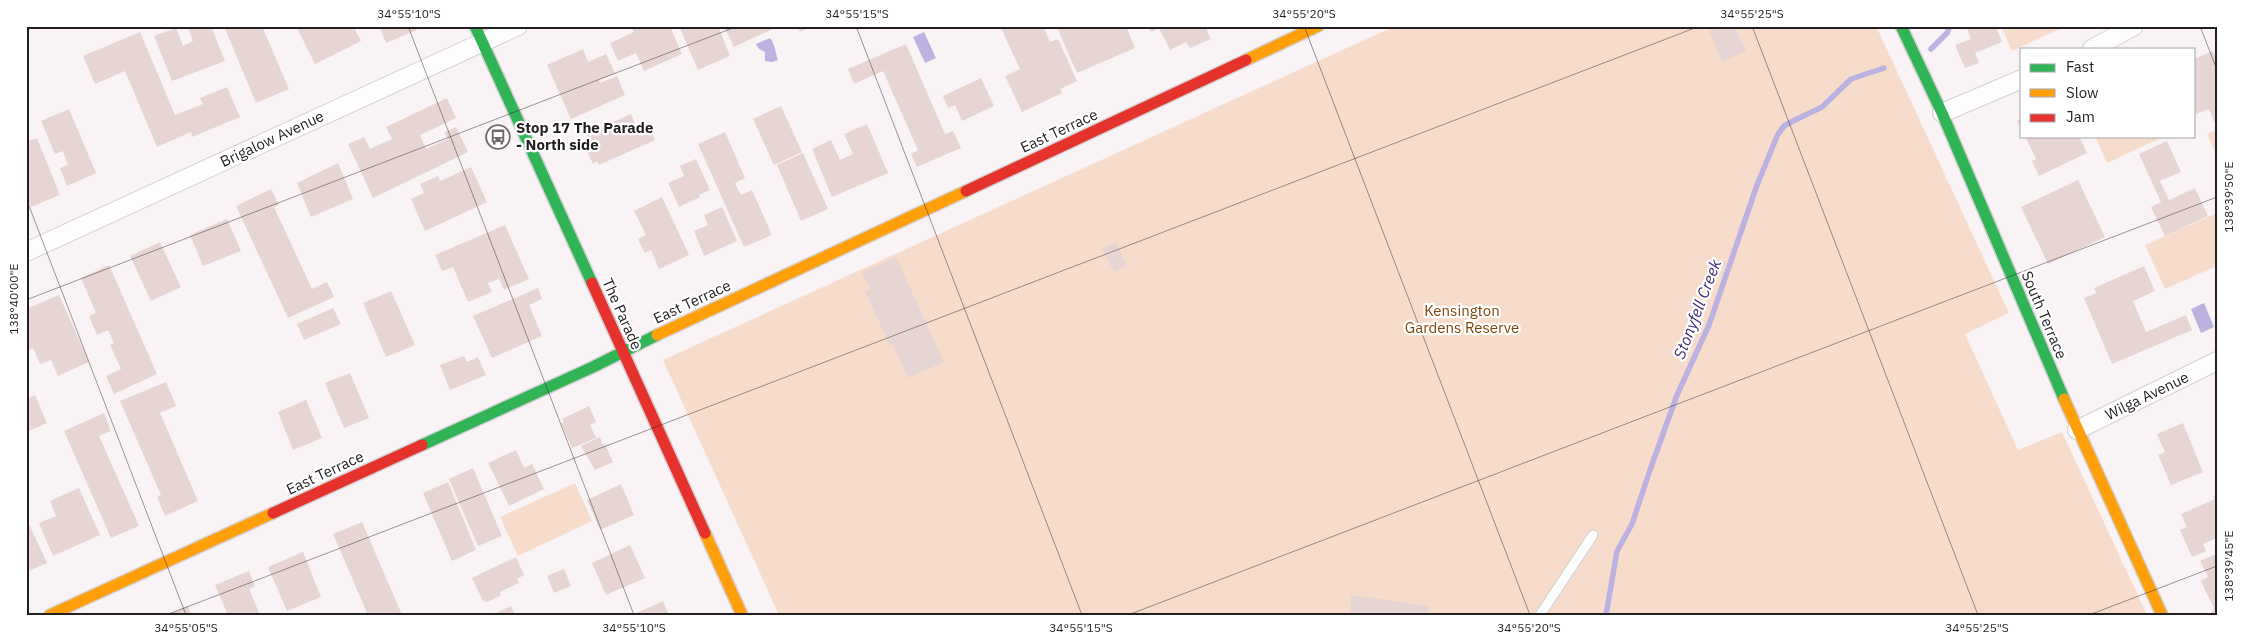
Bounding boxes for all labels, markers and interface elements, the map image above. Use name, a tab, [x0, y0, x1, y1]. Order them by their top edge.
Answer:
text: 34°55'10"S	[377, 6, 441, 21]
text: 34°55'15"S	[825, 6, 889, 21]
text: 34°55'20"S	[1272, 6, 1336, 21]
text: 34°55'25"S	[1720, 6, 1784, 21]
legend	[2020, 48, 2196, 138]
text: Fast	[2066, 57, 2094, 76]
text: Slow	[2066, 83, 2099, 102]
street label: East Terrace	[1017, 104, 1101, 157]
street label: Brigalow Avenue	[217, 106, 327, 171]
text: Jam	[2066, 107, 2095, 126]
place label: Stop 17 The Parade - North side	[516, 118, 653, 154]
bus stop icon: Stop 17 The Parade - North side	[485, 124, 511, 150]
text: 138°39'50"E	[2221, 162, 2236, 232]
water label: Stonyfell Creek	[1669, 256, 1725, 362]
text: 138°40'00"E	[6, 264, 21, 334]
street label: South Terrace	[2017, 268, 2071, 362]
street label: The Parade	[598, 275, 647, 352]
street label: East Terrace	[650, 275, 734, 328]
park label: Kensington Gardens Reserve	[1405, 301, 1519, 337]
street label: Wilga Avenue	[2102, 367, 2192, 424]
street label: East Terrace	[283, 446, 367, 499]
text: 138°39'45"E	[2221, 531, 2236, 601]
text: 34°55'05"S	[154, 620, 218, 635]
text: 34°55'10"S	[602, 620, 666, 635]
text: 34°55'15"S	[1049, 620, 1113, 635]
text: 34°55'20"S	[1497, 620, 1561, 635]
text: 34°55'25"S	[1945, 620, 2009, 635]

